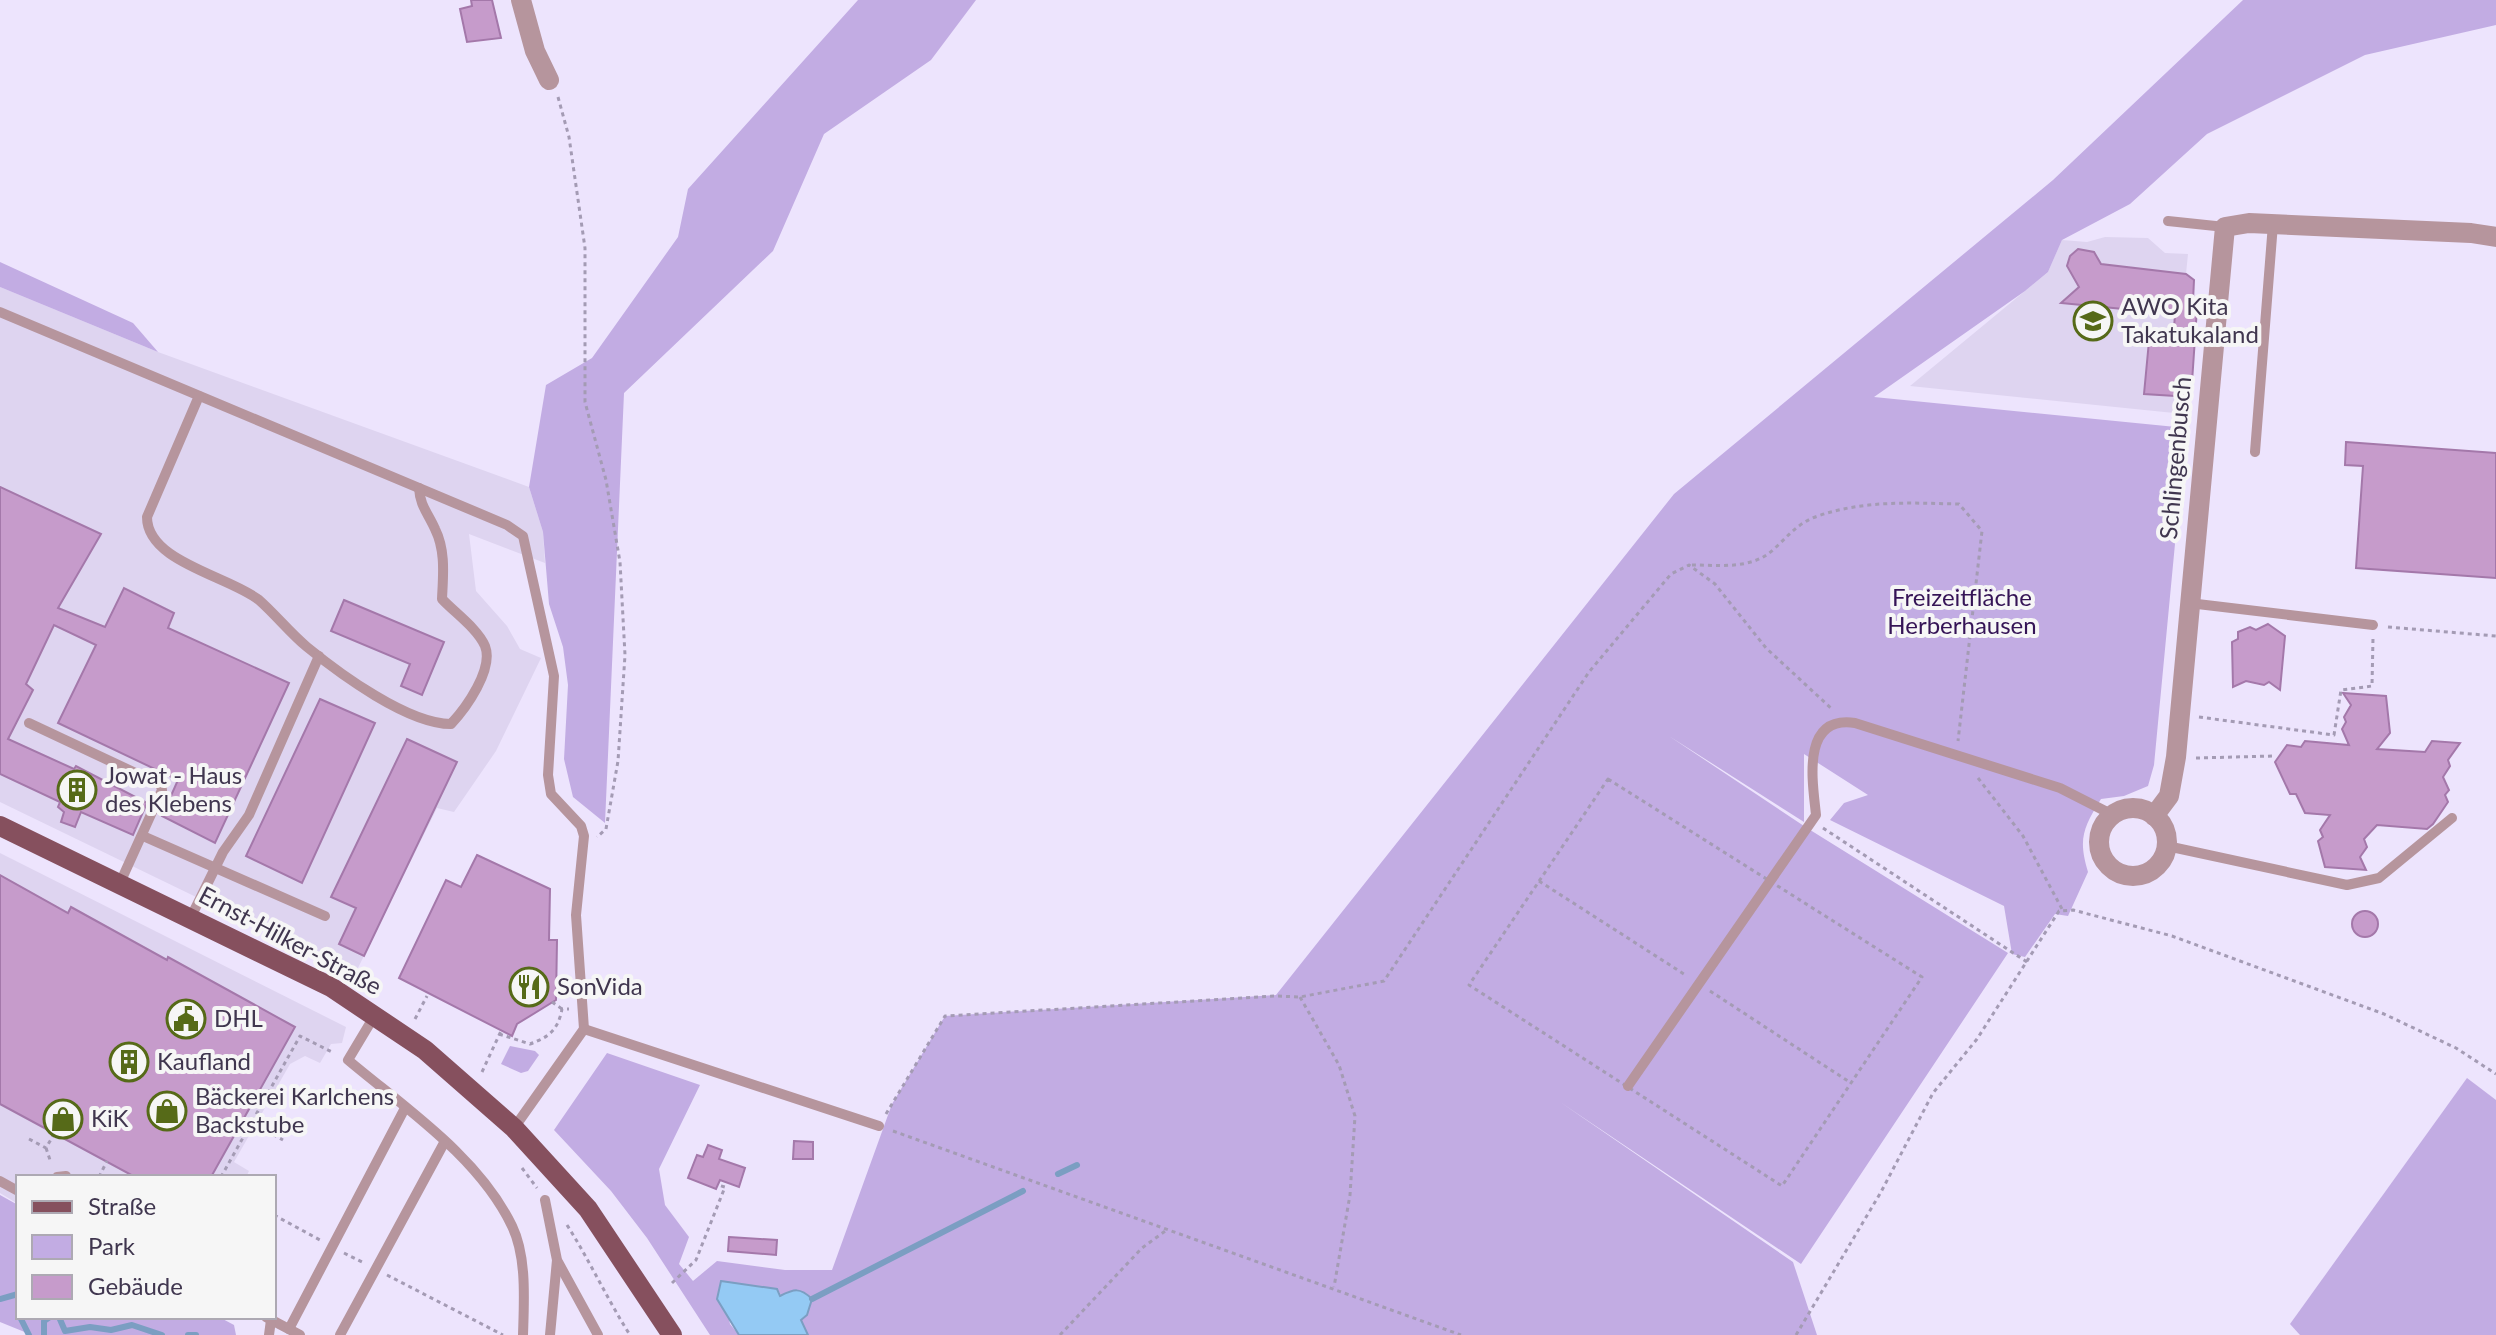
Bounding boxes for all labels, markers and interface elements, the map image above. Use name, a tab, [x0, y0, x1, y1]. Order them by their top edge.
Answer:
place label: AWO Kita Takatukaland	[2121, 291, 2259, 348]
school or university icon: AWO Kita Takatukaland	[2072, 300, 2114, 342]
street label: Schlingenbusch	[2153, 375, 2196, 540]
park label: Freizeitfläche Herberhausen	[1887, 582, 2037, 639]
place label: Jowat - Haus des Klebens	[105, 760, 242, 817]
building icon: Jowat - Haus des Klebens	[56, 769, 98, 811]
street label: Ernst-Hilker-Straße	[194, 879, 387, 1000]
restaurant icon: SonVida	[508, 966, 550, 1008]
place label: SonVida	[557, 971, 643, 1000]
public building icon: DHL	[165, 998, 207, 1040]
place label: DHL	[214, 1003, 263, 1032]
building icon: Kaufland	[108, 1041, 150, 1083]
place label: Kaufland	[157, 1046, 251, 1075]
place label: Bäckerei Karlchens Backstube	[195, 1081, 394, 1138]
shop icon: Bäckerei Karlchens Backstube	[146, 1090, 188, 1132]
shop icon: KiK	[42, 1098, 84, 1140]
place label: KiK	[91, 1103, 128, 1132]
legend	[16, 1175, 276, 1319]
text: Straße	[88, 1191, 156, 1220]
text: Park	[88, 1231, 136, 1260]
text: Gebäude	[88, 1271, 183, 1300]

